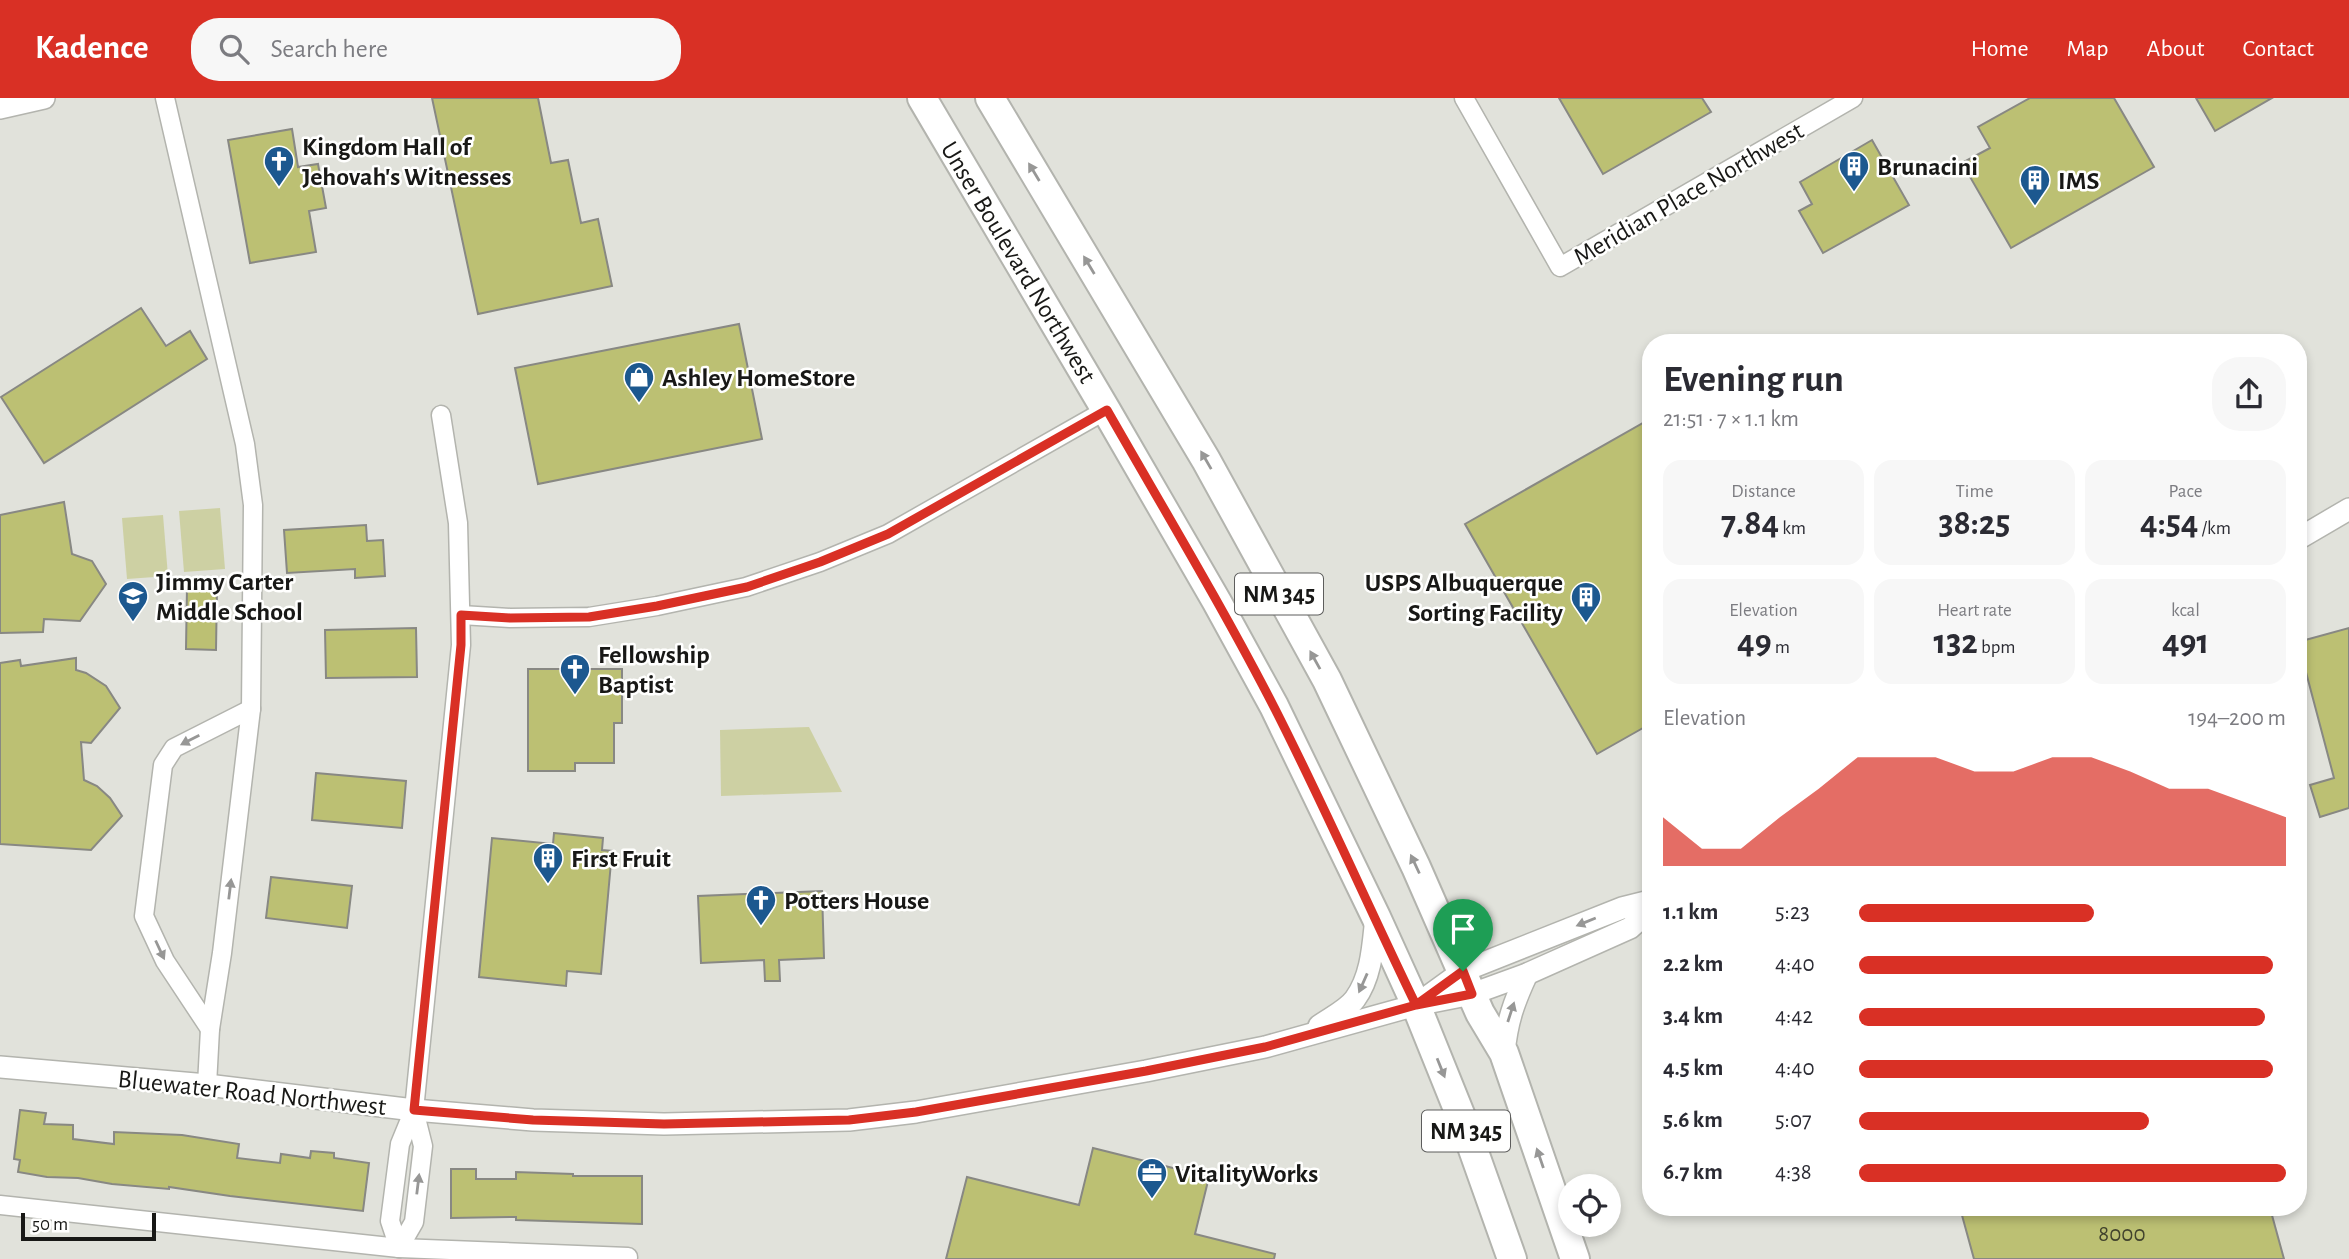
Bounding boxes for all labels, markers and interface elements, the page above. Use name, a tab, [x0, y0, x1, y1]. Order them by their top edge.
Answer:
search box	[191, 18, 681, 81]
icon: search	[215, 30, 253, 68]
text: Kadence	[35, 32, 149, 65]
text: Search here	[271, 36, 388, 62]
text: Home	[1971, 37, 2029, 61]
text: Map	[2067, 37, 2109, 61]
text: About	[2147, 37, 2204, 61]
text: Contact	[2242, 37, 2314, 61]
street label: Meridian Place Northwest	[1569, 117, 1808, 270]
place label: Kingdom Hall of Jehovah's Witnesses	[302, 134, 511, 190]
street label: Unser Boulevard Northwest	[936, 137, 1101, 388]
church icon: Kingdom Hall of Jehovah's Witnesses	[262, 144, 296, 188]
building icon: Brunacini	[1837, 149, 1871, 193]
place label: Brunacini	[1877, 154, 1978, 180]
one-way arrow	[1028, 163, 1040, 182]
building icon: IMS	[2018, 163, 2052, 207]
place label: IMS	[2058, 168, 2099, 194]
one-way arrow	[1083, 256, 1095, 275]
button: share	[2212, 357, 2286, 431]
shop icon: Ashley HomeStore	[622, 360, 656, 404]
text: Evening run	[1663, 361, 1844, 399]
place label: Ashley HomeStore	[662, 365, 855, 391]
text: 21:51 · 7 × 1.1 km	[1663, 408, 1799, 431]
one-way arrow	[1200, 451, 1212, 470]
text: Distance	[1731, 482, 1796, 501]
text: Time	[1956, 482, 1993, 501]
text: Pace	[2168, 482, 2203, 501]
text: 7.84	[1721, 506, 1779, 541]
text: 38:25	[1939, 506, 2010, 541]
text: 4:54	[2140, 506, 2198, 541]
text: km	[1779, 519, 1806, 538]
text: /km	[2198, 519, 2231, 538]
place label: Jimmy Carter Middle School	[156, 569, 303, 625]
place label: USPS Albuquerque Sorting Facility	[1365, 570, 1563, 626]
road number: NM 345	[1235, 574, 1323, 614]
school or university icon: Jimmy Carter Middle School	[116, 579, 150, 623]
building icon: USPS Albuquerque Sorting Facility	[1569, 580, 1603, 624]
text: Elevation	[1729, 601, 1798, 620]
text: Heart rate	[1937, 601, 2012, 620]
text: kcal	[2171, 601, 2200, 620]
text: 49	[1737, 625, 1772, 660]
text: 132	[1934, 625, 1978, 660]
text: 491	[2162, 625, 2209, 660]
text: m	[1772, 638, 1790, 657]
text: bpm	[1978, 638, 2015, 657]
place label: Fellowship Baptist	[598, 642, 710, 698]
one-way arrow	[1310, 650, 1321, 670]
church icon: Fellowship Baptist	[558, 652, 592, 696]
text: Elevation	[1663, 707, 1746, 730]
text: 194–200 m	[2188, 707, 2286, 730]
one-way arrow	[180, 735, 200, 746]
building icon: First Fruit	[531, 841, 565, 885]
place label: First Fruit	[571, 846, 671, 872]
one-way arrow	[1409, 854, 1421, 874]
one-way arrow	[224, 878, 235, 900]
church icon: Potters House	[744, 883, 778, 927]
place label: Potters House	[784, 888, 929, 914]
pin	[1433, 899, 1493, 971]
text: 1.1 km	[1663, 901, 1718, 924]
text: 5:23	[1775, 901, 1810, 924]
icon: arrive	[1444, 910, 1482, 948]
one-way arrow	[1575, 917, 1596, 928]
one-way arrow	[154, 940, 166, 960]
text: 2.2 km	[1663, 953, 1723, 976]
text: 4:40	[1775, 953, 1815, 976]
one-way arrow	[1357, 973, 1368, 993]
one-way arrow	[1506, 1001, 1516, 1022]
text: 3.4 km	[1663, 1005, 1723, 1028]
text: 4:42	[1775, 1005, 1813, 1028]
text: 4.5 km	[1663, 1057, 1723, 1080]
text: 4:40	[1775, 1057, 1815, 1080]
one-way arrow	[1436, 1058, 1447, 1079]
street label: Bluewater Road Northwest	[116, 1066, 387, 1120]
text: 5.6 km	[1663, 1109, 1723, 1132]
text: 5:07	[1775, 1109, 1812, 1132]
road number: NM 345	[1422, 1111, 1510, 1152]
one-way arrow	[1534, 1148, 1545, 1169]
office icon: VitalityWorks	[1135, 1156, 1169, 1200]
place label: VitalityWorks	[1175, 1161, 1318, 1187]
text: 6.7 km	[1663, 1161, 1723, 1184]
text: 4:38	[1775, 1161, 1812, 1184]
one-way arrow	[413, 1173, 424, 1195]
map controls	[1558, 1174, 1621, 1237]
button: locate	[1558, 1174, 1621, 1237]
scale bar	[21, 1210, 156, 1242]
text: 50 m	[32, 1215, 68, 1234]
house number: 8000	[2098, 1223, 2146, 1246]

